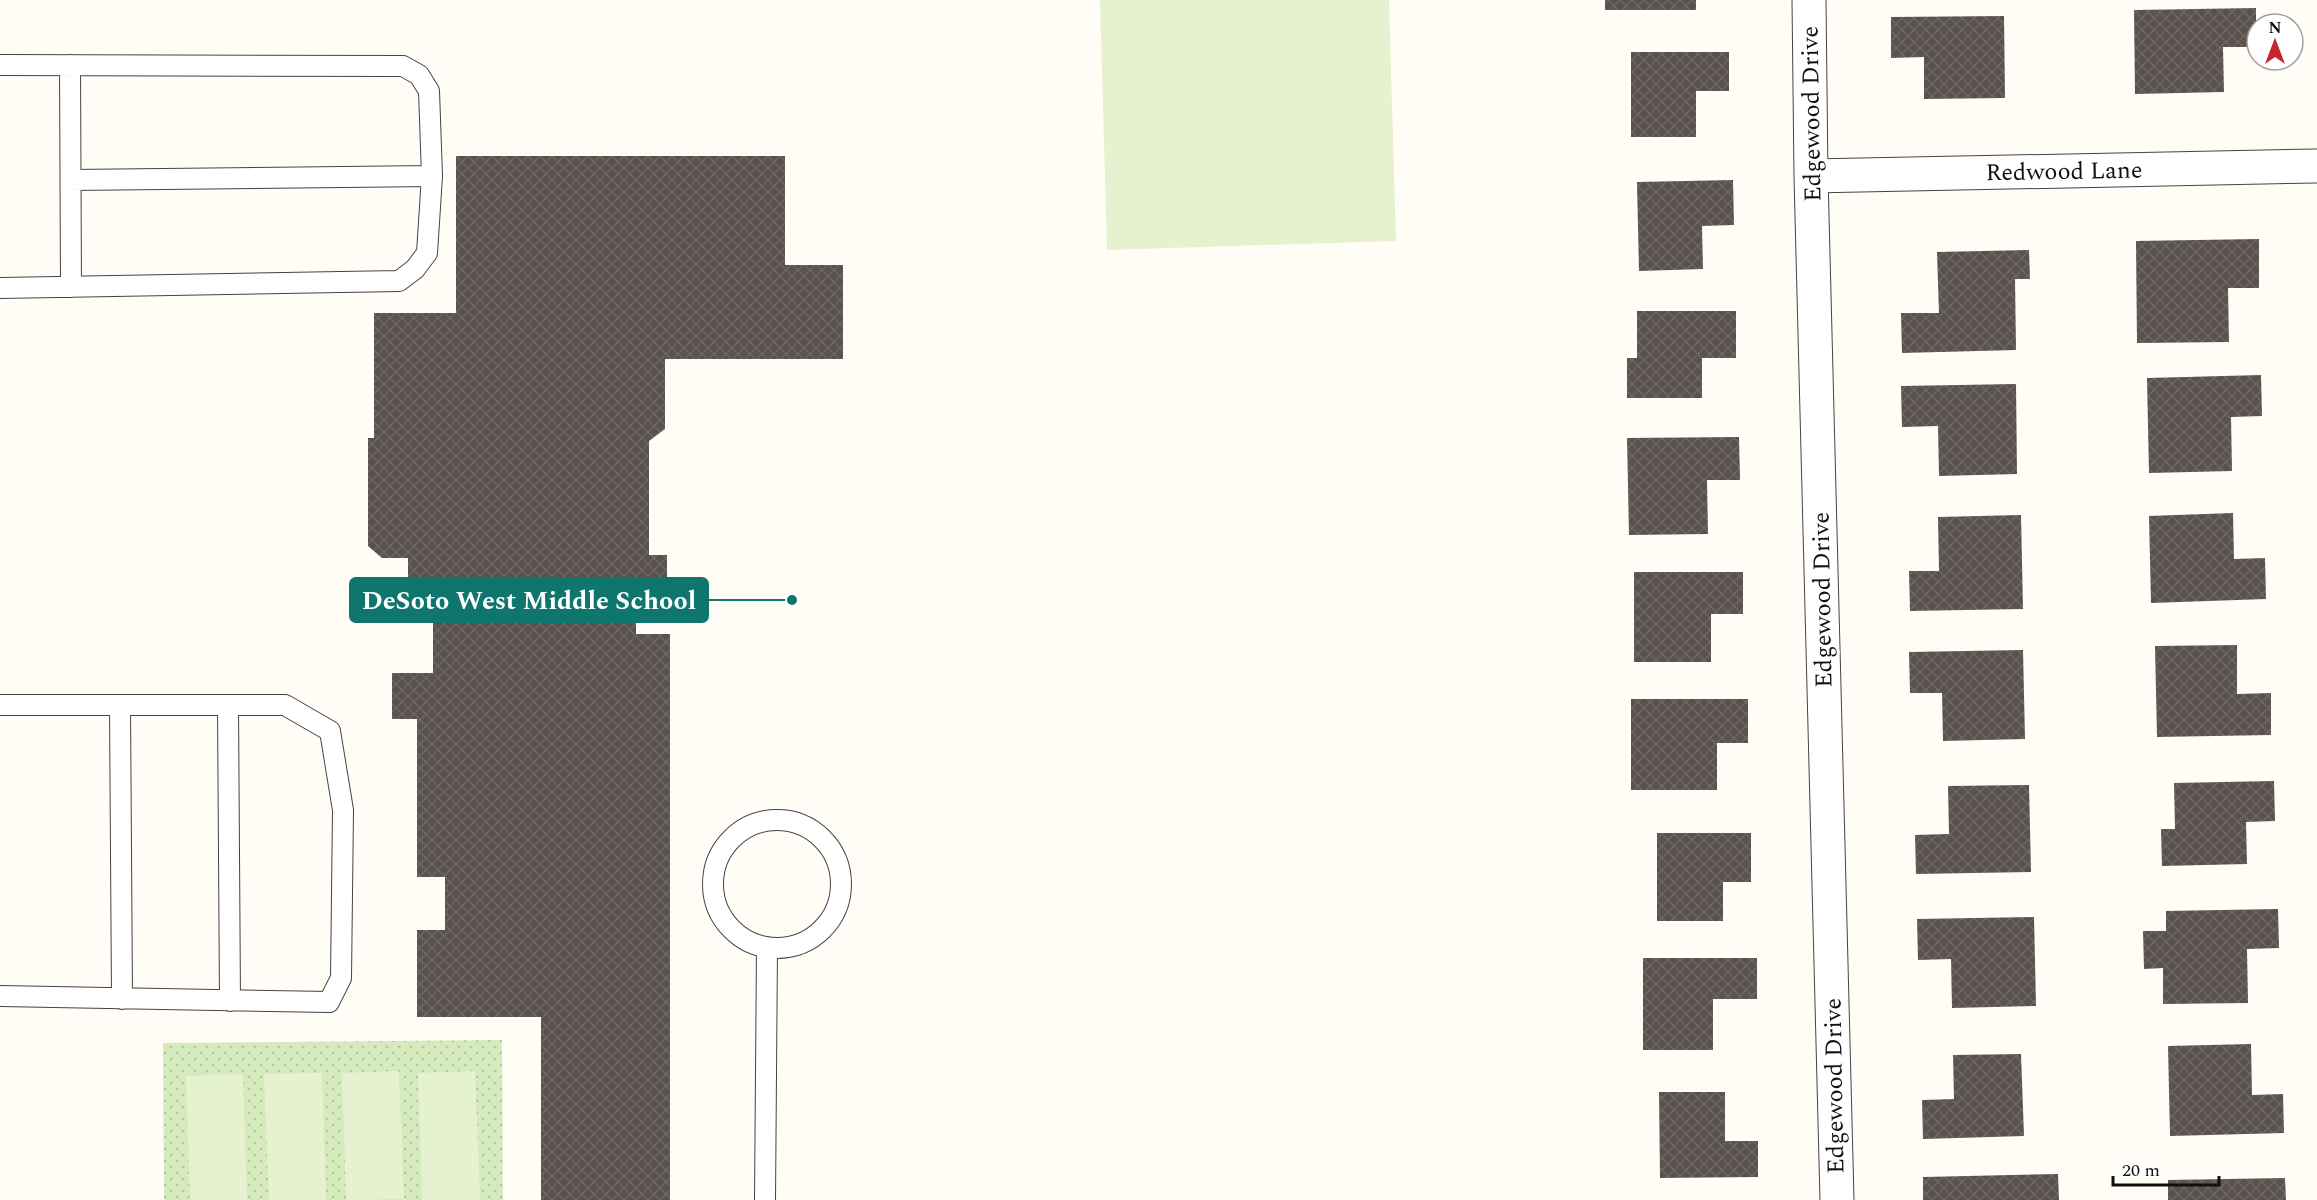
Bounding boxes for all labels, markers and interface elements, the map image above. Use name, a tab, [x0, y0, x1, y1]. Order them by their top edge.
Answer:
north arrow	[2245, 12, 2305, 72]
text: N	[2268, 16, 2282, 40]
street label: Edgewood Drive	[1792, 26, 1832, 202]
street label: Redwood Lane	[1985, 153, 2143, 191]
street label: Edgewood Drive	[1803, 512, 1843, 688]
callout: DeSoto West Middle School	[350, 578, 708, 622]
text: DeSoto West Middle School	[362, 581, 696, 621]
street label: Edgewood Drive	[1815, 998, 1855, 1174]
scale bar	[2113, 1149, 2220, 1187]
text: 20 m	[2122, 1157, 2160, 1184]

